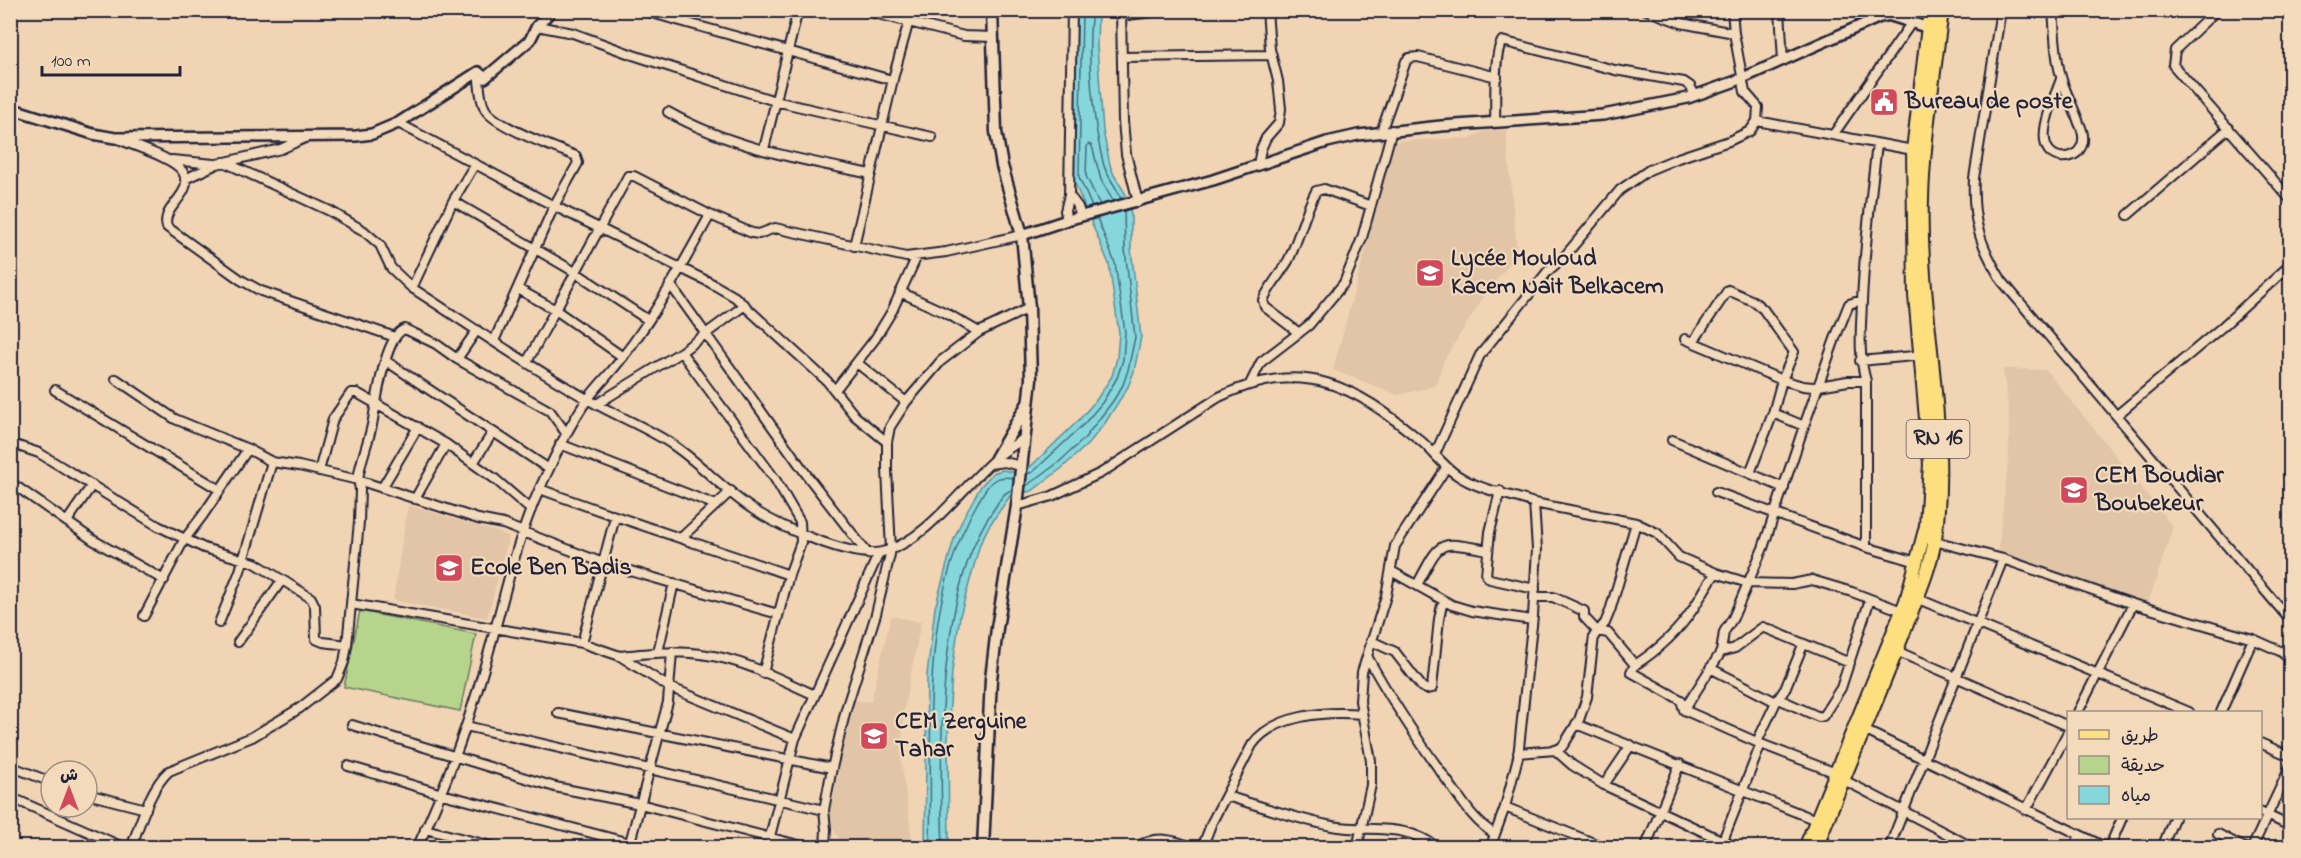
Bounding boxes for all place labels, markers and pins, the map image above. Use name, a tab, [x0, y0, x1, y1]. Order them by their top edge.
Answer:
place label: Bureau de poste	[1904, 85, 2074, 120]
public building icon: Bureau de poste	[1868, 86, 1900, 118]
place label: Lycée Mouloud Kacem Nait Belkacem	[1451, 242, 1664, 305]
school or university icon: Lycée Mouloud Kacem Nait Belkacem	[1414, 257, 1446, 289]
place label: CEM Boudiar Boubekeur	[2094, 459, 2224, 522]
school or university icon: CEM Boudiar Boubekeur	[2058, 474, 2090, 506]
place label: Ecole Ben Badis	[470, 551, 632, 586]
school or university icon: Ecole Ben Badis	[433, 552, 465, 584]
place label: CEM Zerguine Tahar	[895, 705, 1028, 768]
school or university icon: CEM Zerguine Tahar	[858, 720, 890, 752]

